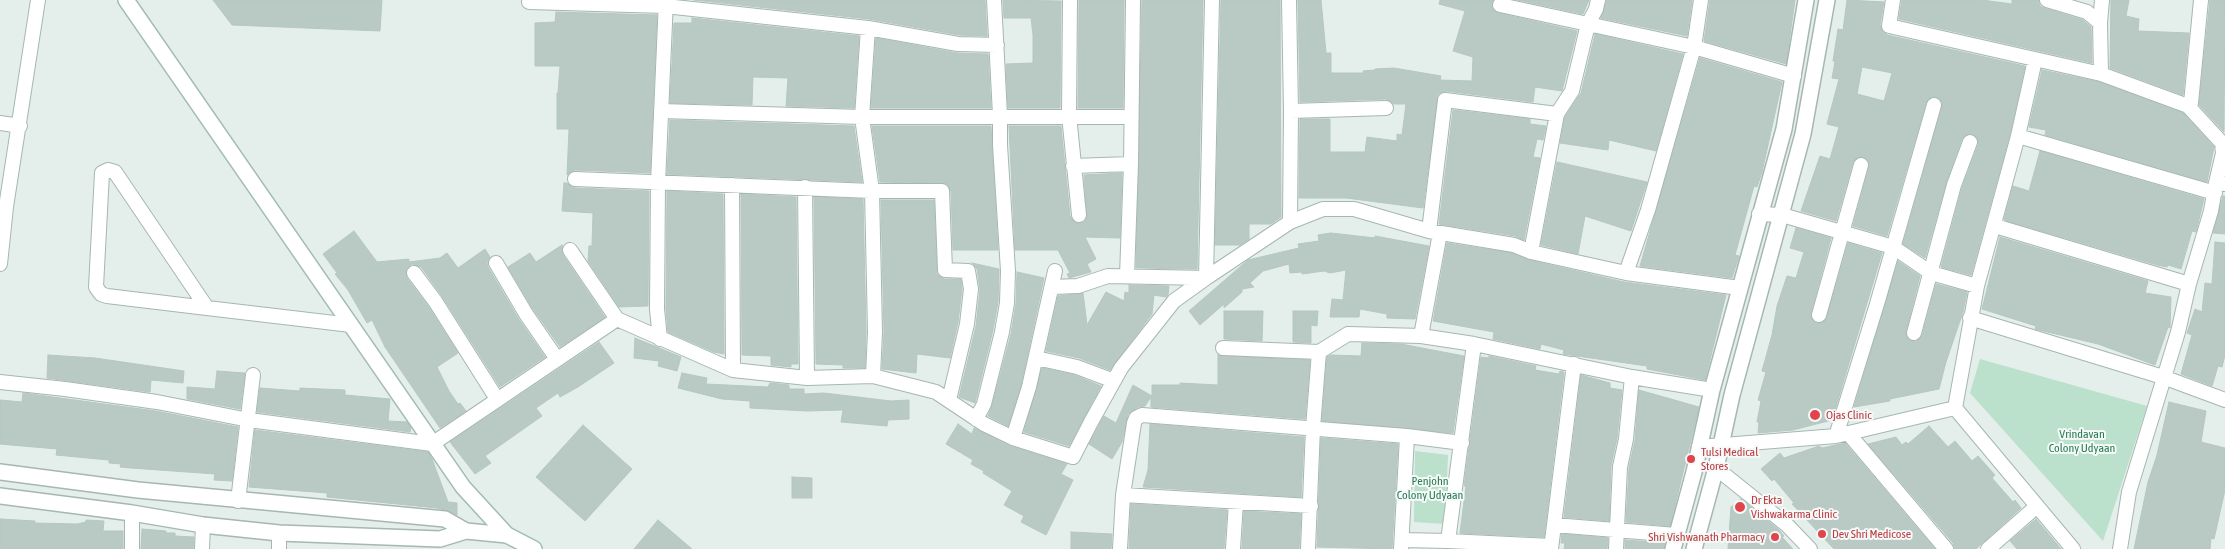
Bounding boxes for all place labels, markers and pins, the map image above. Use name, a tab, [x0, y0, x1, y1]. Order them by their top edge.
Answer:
marker: Ojas Clinic	[1808, 408, 1822, 422]
place label: Ojas Clinic	[1826, 408, 1872, 422]
place label: Tulsi Medical Stores	[1701, 445, 1758, 473]
marker: Tulsi Medical Stores	[1685, 453, 1697, 465]
place label: Dr Ekta Vishwakarma Clinic	[1751, 493, 1837, 521]
marker: Dr Ekta Vishwakarma Clinic	[1733, 500, 1747, 514]
place label: Dev Shri Medicose	[1832, 527, 1911, 541]
marker: Dev Shri Medicose	[1816, 528, 1828, 540]
place label: Shri Vishwanath Pharmacy	[1648, 530, 1765, 544]
marker: Shri Vishwanath Pharmacy	[1769, 531, 1781, 543]

